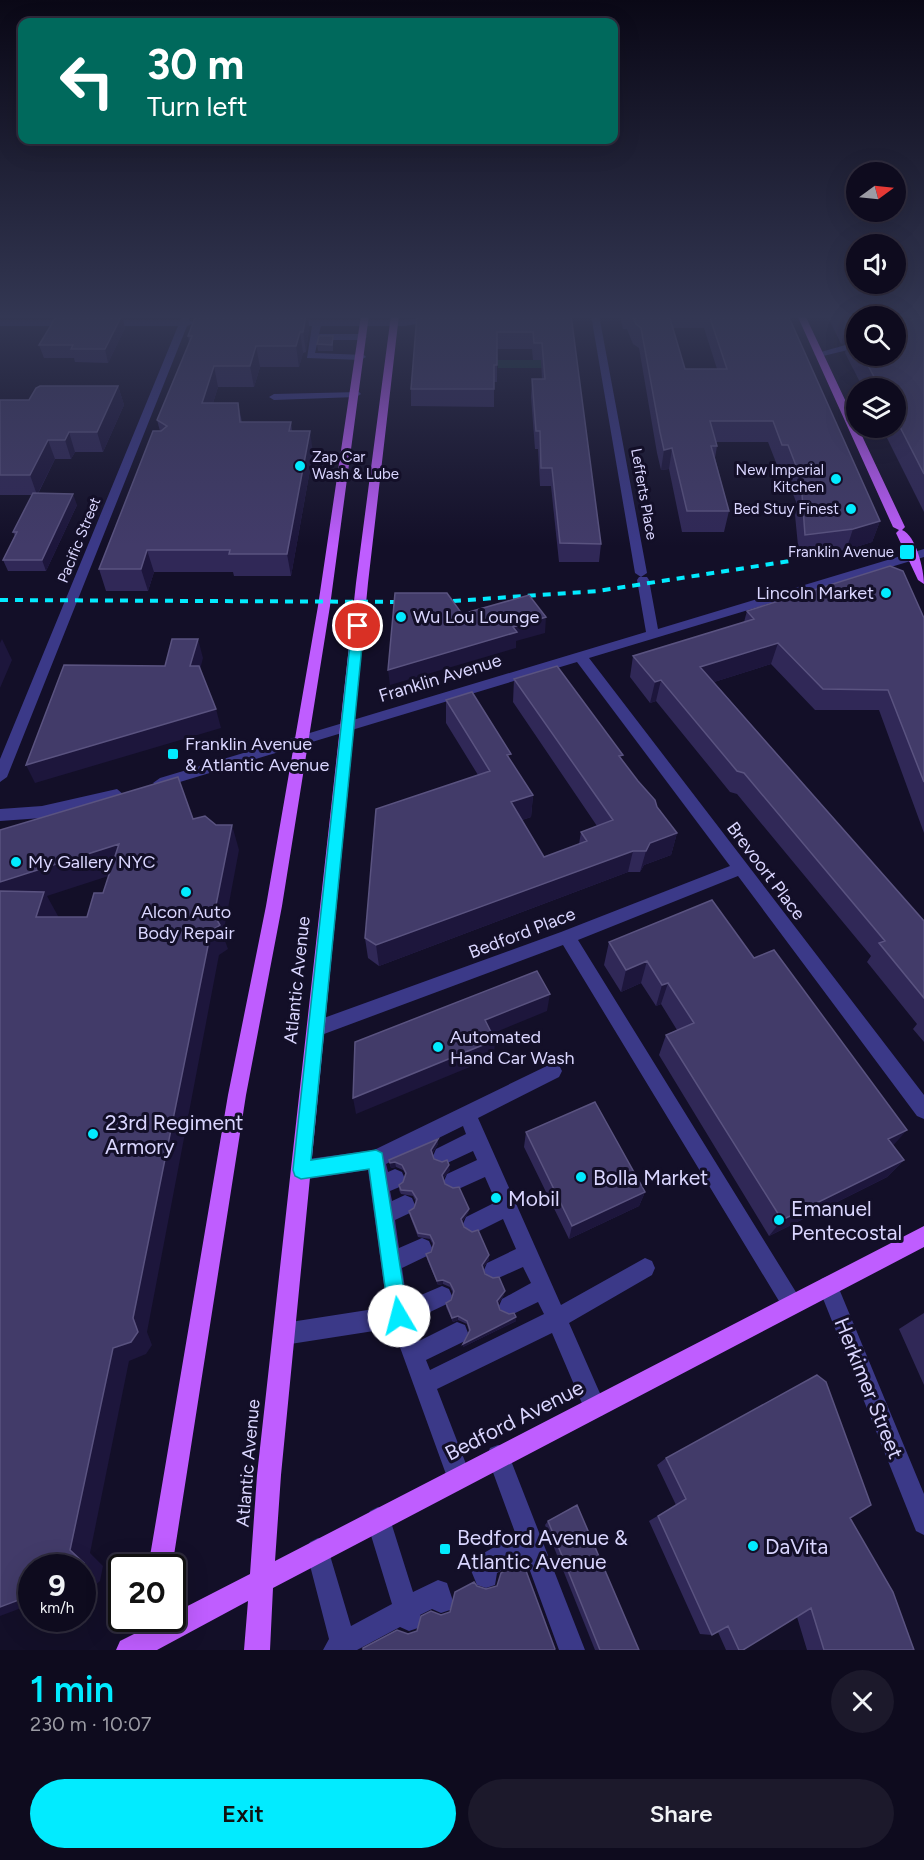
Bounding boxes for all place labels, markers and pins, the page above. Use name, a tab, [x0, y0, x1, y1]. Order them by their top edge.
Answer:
place label: Zap Car Wash & Lube	[312, 448, 399, 483]
marker: Zap Car Wash & Lube	[293, 459, 307, 473]
place label: New Imperial Kitchen	[736, 461, 824, 496]
marker: New Imperial Kitchen	[829, 472, 843, 486]
place label: Bed Stuy Finest	[733, 500, 839, 518]
marker: Bed Stuy Finest	[844, 502, 858, 516]
place label: Franklin Avenue	[788, 543, 894, 561]
marker: Franklin Avenue	[898, 543, 916, 561]
place label: Lincoln Market	[756, 582, 874, 604]
marker: Lincoln Market	[879, 586, 893, 600]
pin	[332, 600, 383, 651]
place label: Wu Lou Lounge	[413, 606, 539, 628]
marker: Wu Lou Lounge	[394, 610, 408, 624]
place label: Franklin Avenue & Atlantic Avenue	[185, 733, 329, 776]
marker: Franklin Avenue & Atlantic Avenue	[166, 747, 180, 761]
place label: My Gallery NYC	[28, 851, 156, 873]
marker: My Gallery NYC	[9, 855, 23, 869]
marker: Alcon Auto Body Repair	[179, 885, 193, 899]
place label: Alcon Auto Body Repair	[137, 901, 235, 944]
place label: Automated Hand Car Wash	[450, 1026, 575, 1069]
marker: Automated Hand Car Wash	[431, 1040, 445, 1054]
place label: 23rd Regiment Armory	[105, 1110, 244, 1159]
marker: 23rd Regiment Armory	[86, 1127, 100, 1141]
place label: Bolla Market	[593, 1165, 708, 1190]
marker: Bolla Market	[574, 1170, 588, 1184]
place label: Mobil	[508, 1186, 560, 1211]
marker: Mobil	[489, 1191, 503, 1205]
place label: Emanuel Pentecostal	[791, 1196, 902, 1245]
marker: Emanuel Pentecostal	[772, 1213, 786, 1227]
place label: Bedford Avenue & Atlantic Avenue	[457, 1525, 628, 1574]
place label: DaVita	[765, 1534, 828, 1559]
marker: DaVita	[746, 1539, 760, 1553]
marker: Bedford Avenue & Atlantic Avenue	[438, 1542, 452, 1556]

